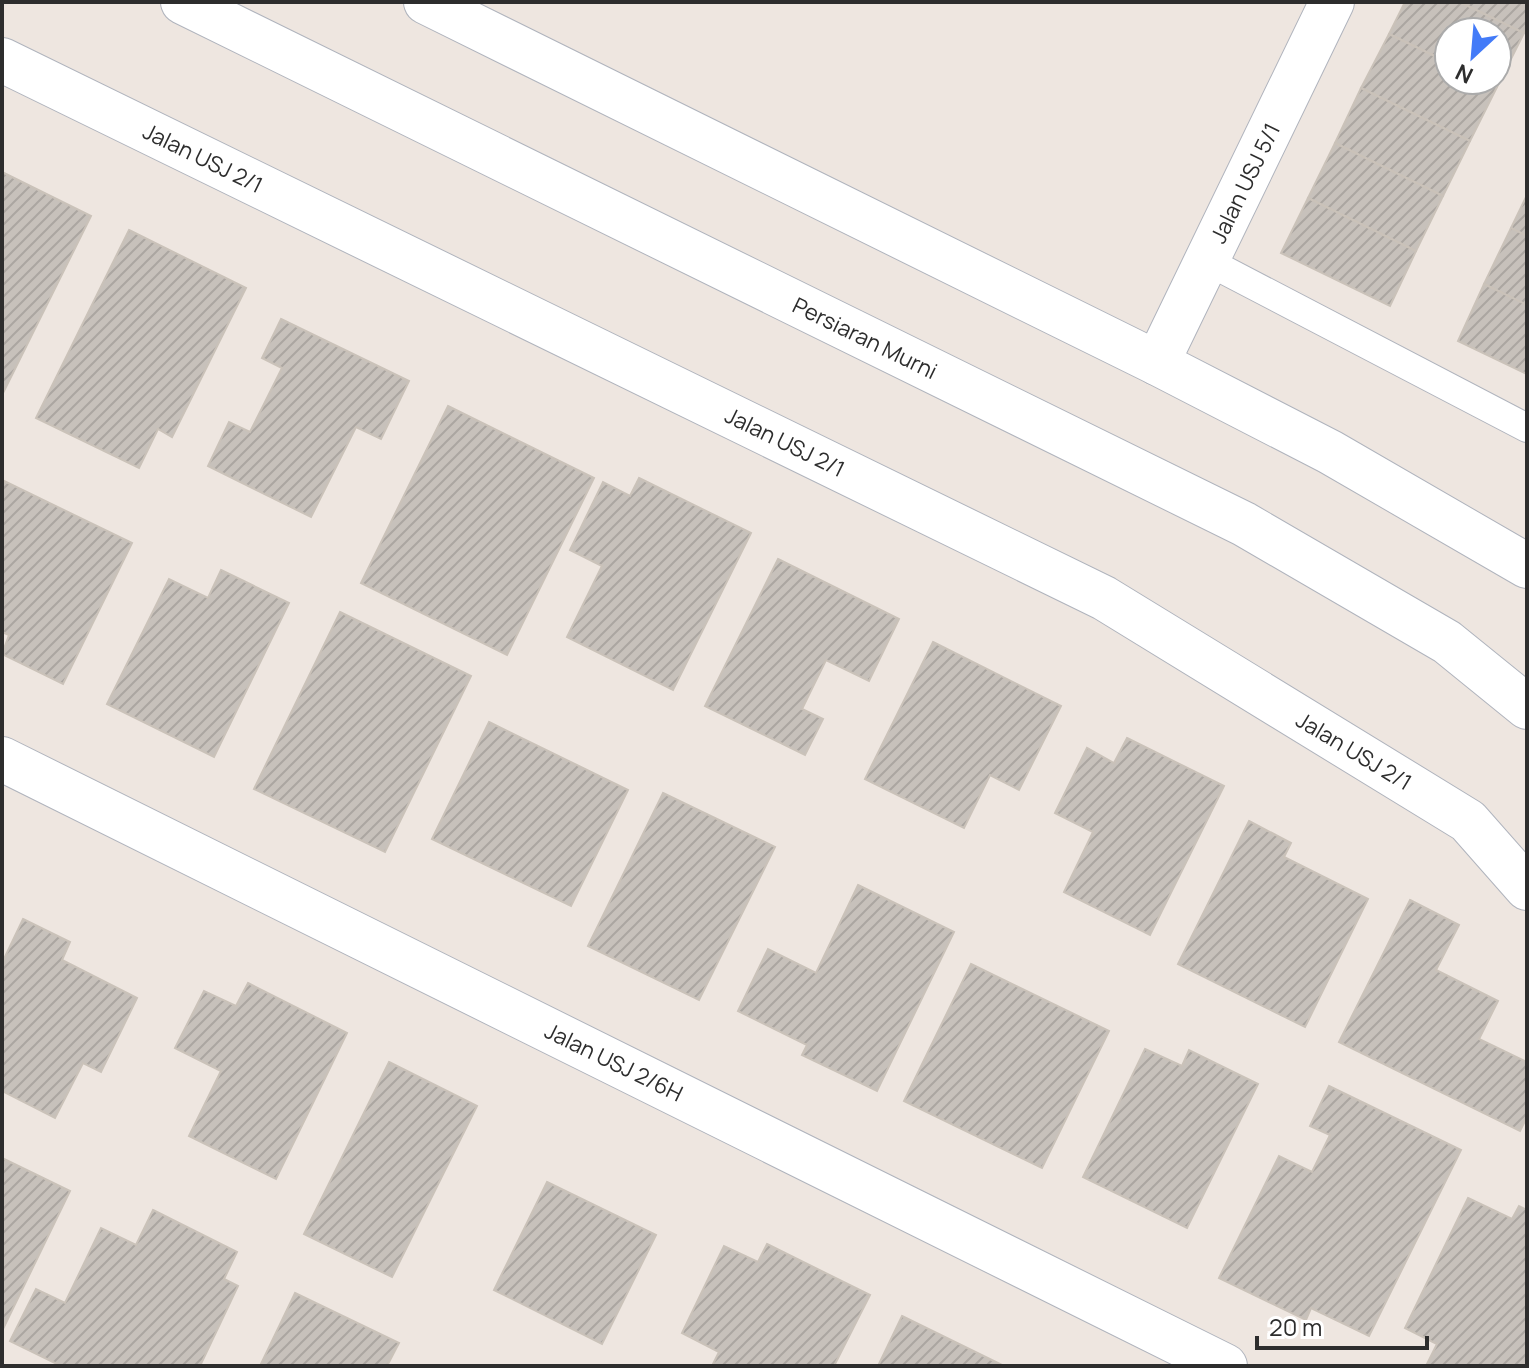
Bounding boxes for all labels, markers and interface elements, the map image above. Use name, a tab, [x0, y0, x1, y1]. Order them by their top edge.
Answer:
north arrow	[1433, 16, 1513, 96]
text: N	[1451, 57, 1478, 91]
street label: Jalan USJ 2/1	[138, 116, 268, 200]
street label: Jalan USJ 5/1	[1203, 118, 1287, 248]
street label: Persiaran Murni	[788, 290, 942, 386]
street label: Jalan USJ 2/1	[720, 400, 850, 484]
street label: Jalan USJ 2/1	[1291, 705, 1417, 797]
street label: Jalan USJ 2/6H	[540, 1016, 688, 1108]
scale bar	[1257, 1300, 1427, 1350]
text: 20 m	[1269, 1310, 1322, 1343]

